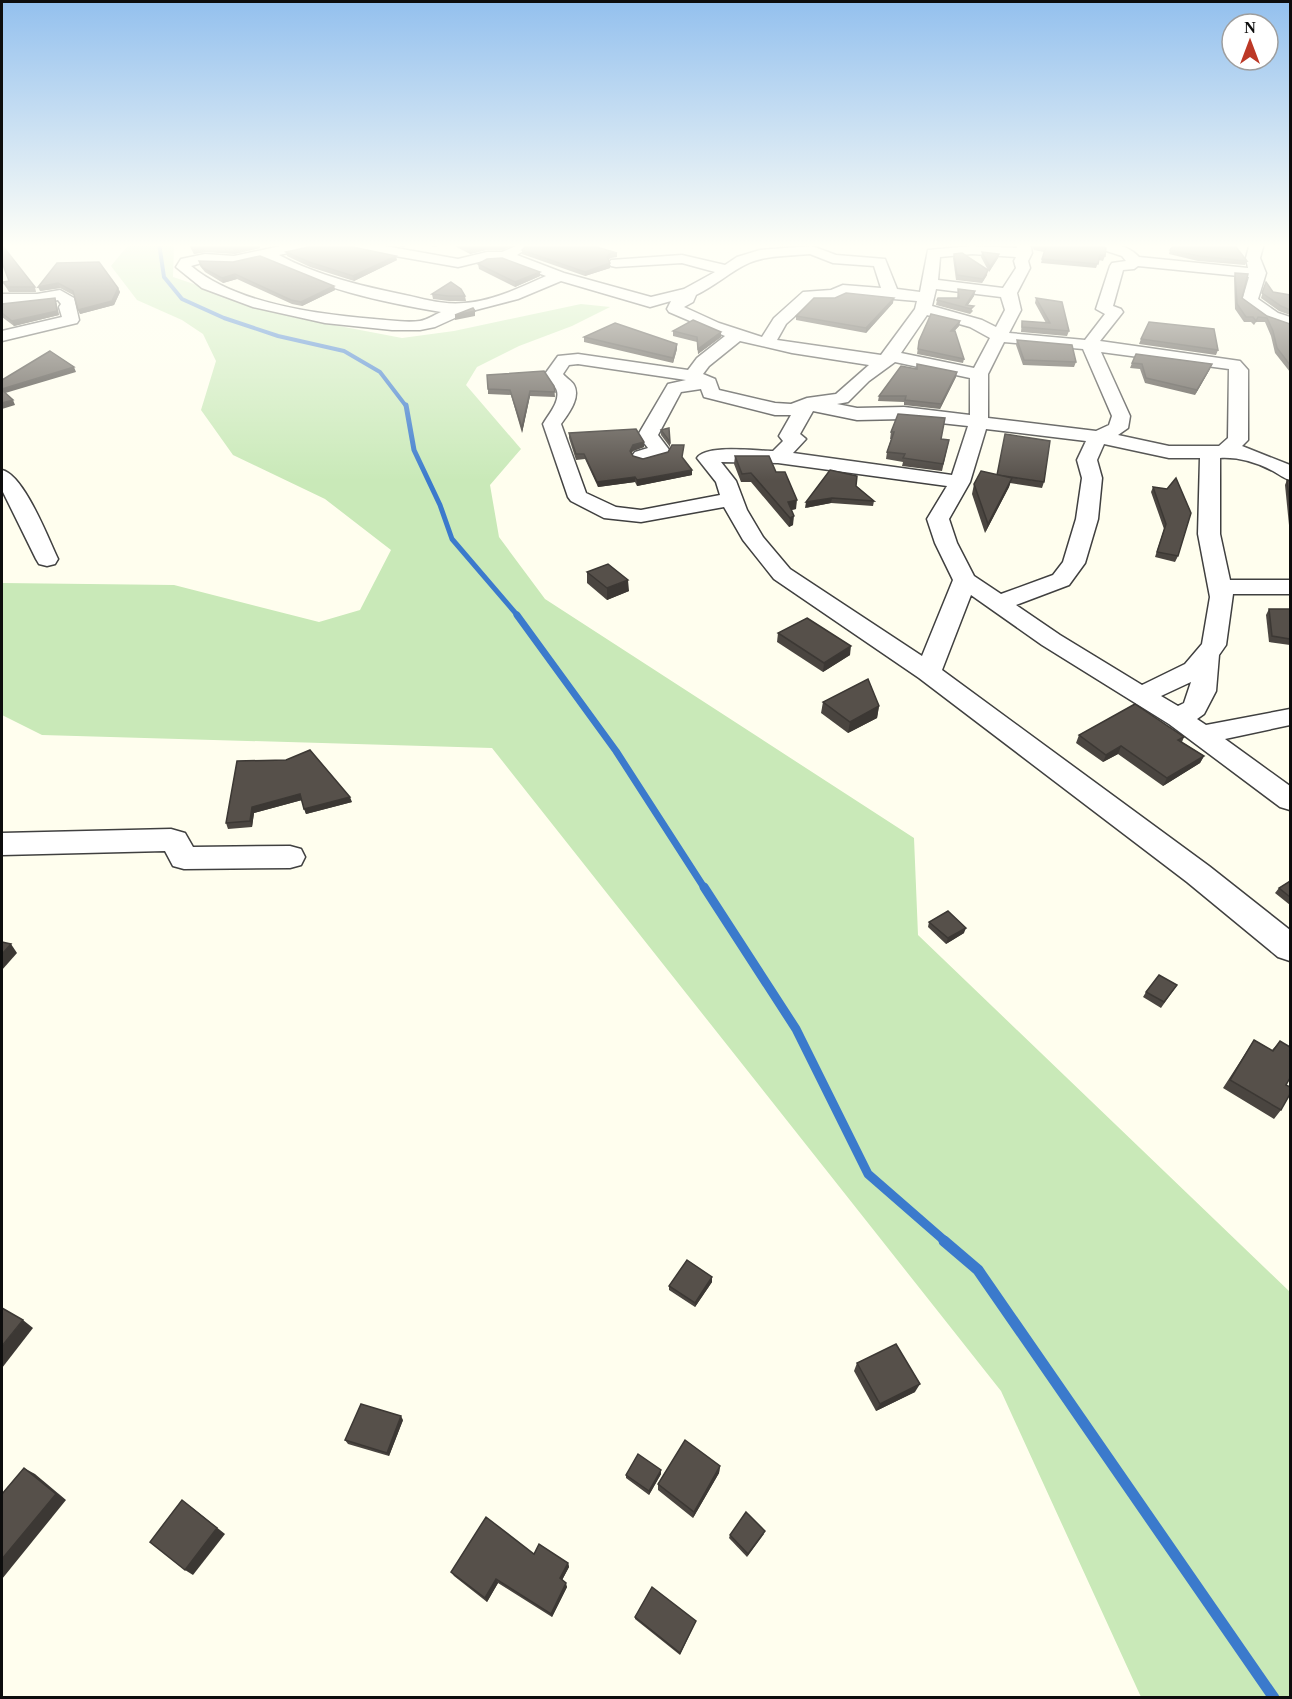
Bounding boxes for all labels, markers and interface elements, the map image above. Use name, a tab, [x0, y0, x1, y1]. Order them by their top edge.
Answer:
north arrow	[1220, 12, 1280, 72]
text: N	[1244, 19, 1256, 36]

